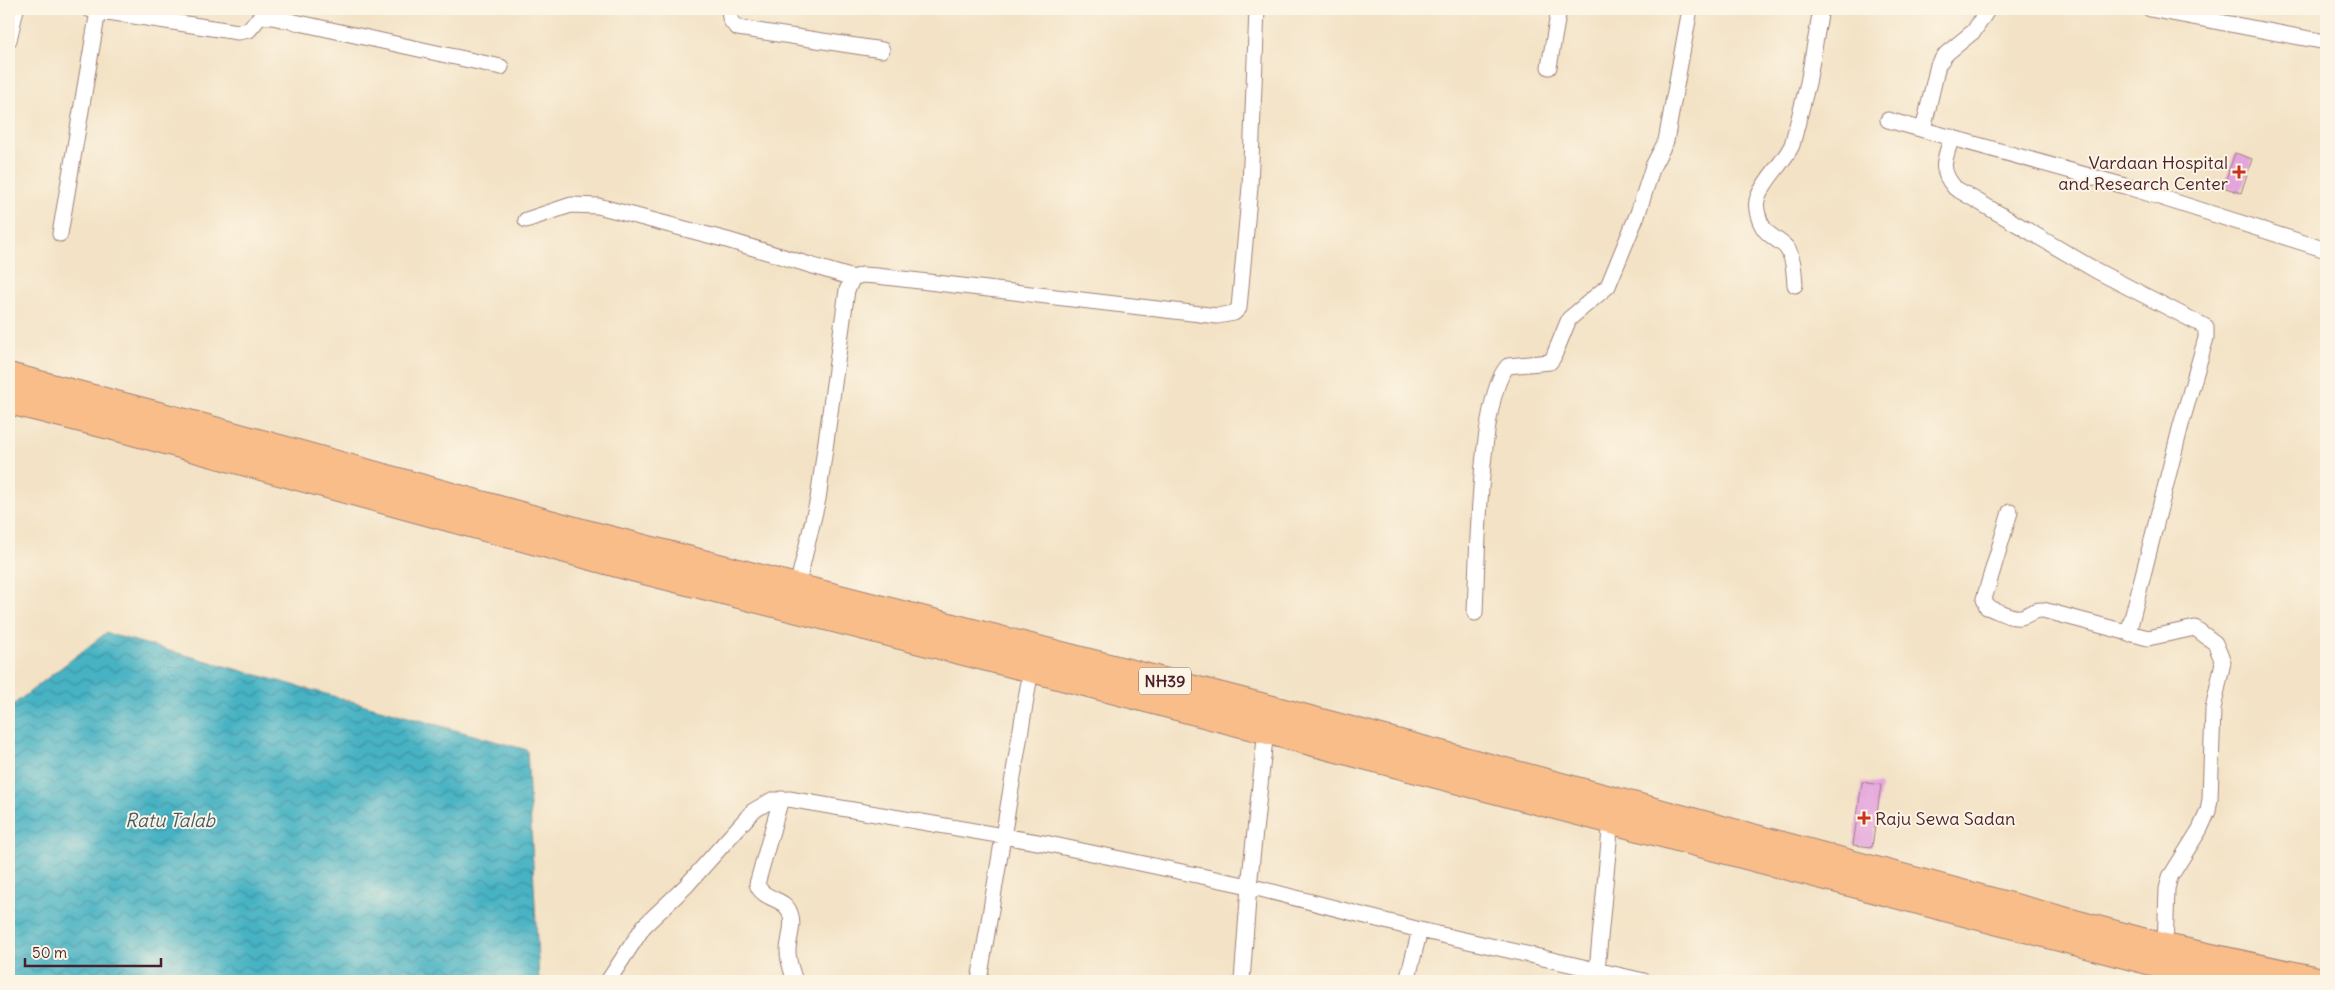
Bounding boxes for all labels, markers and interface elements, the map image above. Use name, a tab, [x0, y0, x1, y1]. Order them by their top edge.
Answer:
place label: Vardaan Hospital and Research Center	[2058, 151, 2229, 195]
marker: Vardaan Hospital and Research Center	[2232, 165, 2246, 179]
road number: NH39	[1139, 668, 1191, 694]
place label: Raju Sewa Sadan	[1875, 807, 2015, 830]
water label: Ratu Talab	[125, 808, 217, 832]
marker: Raju Sewa Sadan	[1857, 811, 1871, 825]
scale bar	[25, 935, 161, 967]
text: 50 m	[32, 943, 67, 962]

